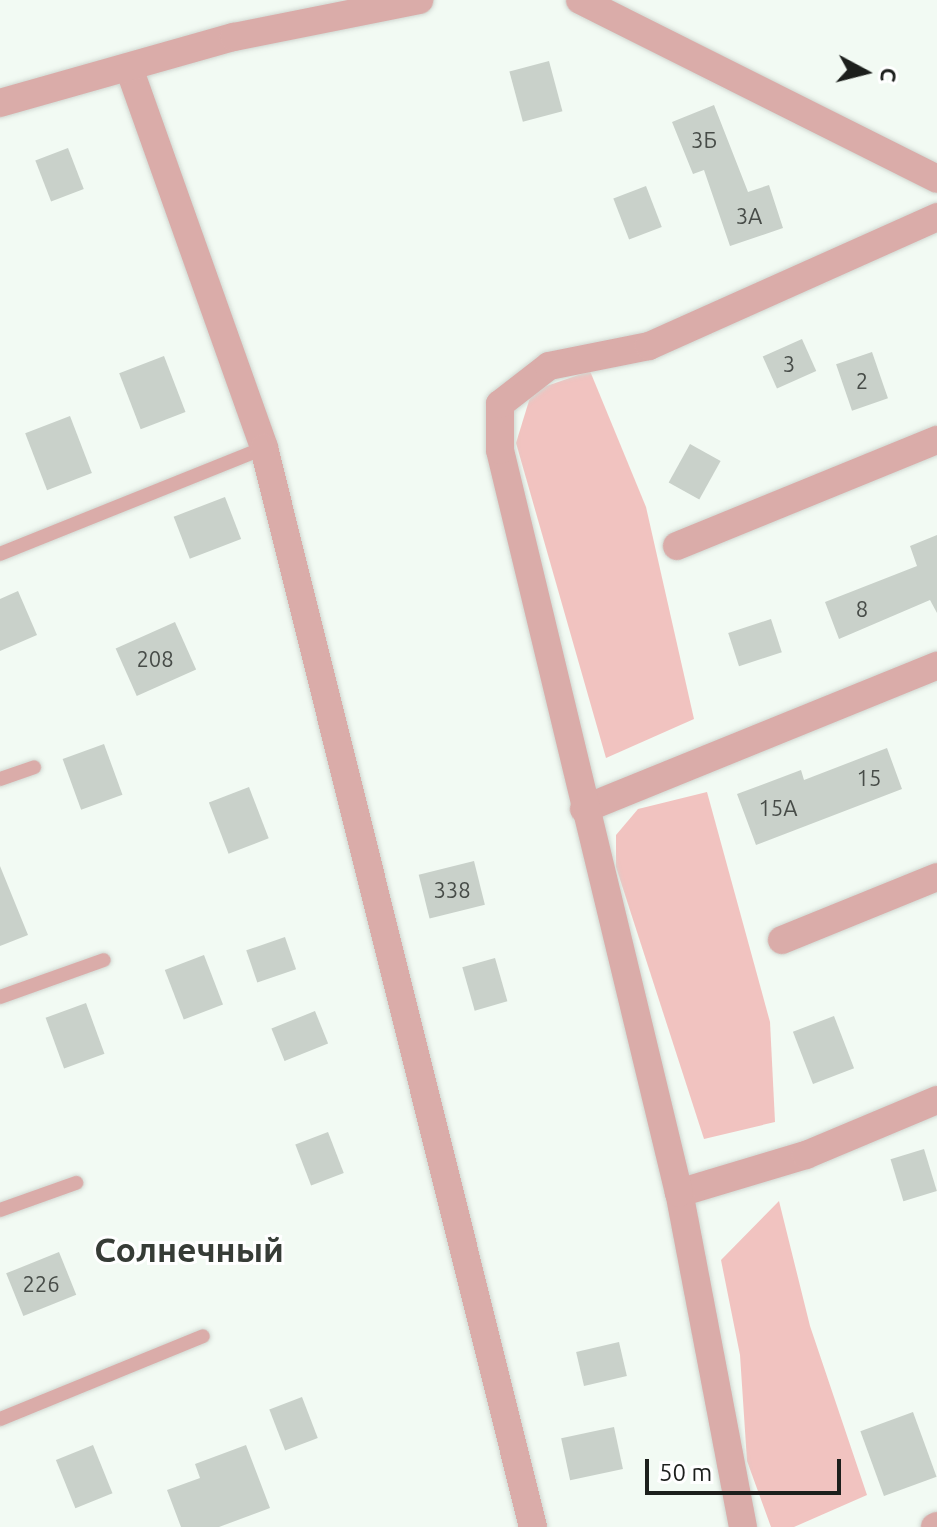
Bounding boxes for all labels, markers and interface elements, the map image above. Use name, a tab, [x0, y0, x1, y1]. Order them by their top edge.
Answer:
north arrow	[825, 32, 905, 112]
text: С	[876, 66, 903, 83]
house number: 3Б	[691, 127, 717, 153]
house number: 3А	[736, 203, 762, 229]
house number: 3	[783, 351, 795, 377]
house number: 2	[856, 368, 868, 394]
house number: 8	[856, 596, 868, 622]
house number: 208	[136, 646, 174, 672]
house number: 15	[857, 765, 881, 791]
house number: 15А	[758, 795, 798, 821]
house number: 338	[433, 877, 471, 903]
district label: Солнечный	[94, 1230, 284, 1270]
house number: 226	[22, 1271, 60, 1297]
scale bar	[649, 1443, 845, 1493]
text: 50 m	[659, 1459, 712, 1486]

